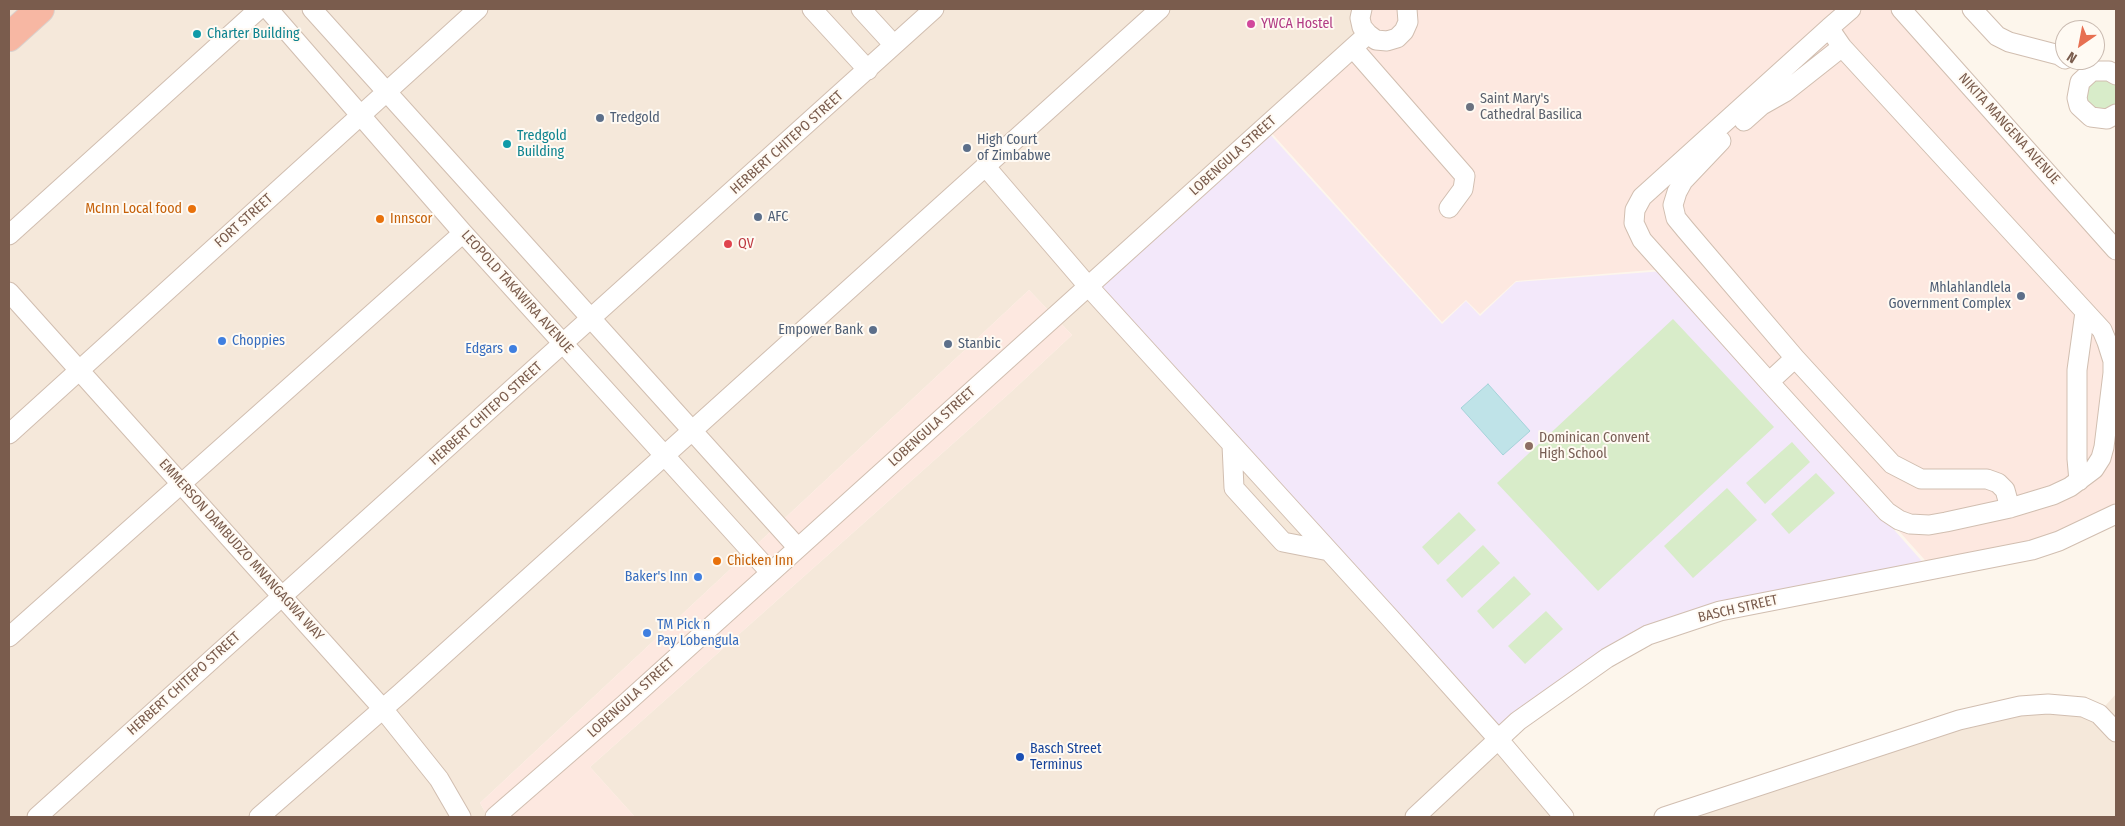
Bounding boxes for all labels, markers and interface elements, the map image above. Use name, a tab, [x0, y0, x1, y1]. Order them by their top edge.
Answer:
place label: YWCA Hostel	[1261, 16, 1333, 32]
marker: YWCA Hostel	[1245, 18, 1257, 30]
north arrow	[2055, 20, 2105, 70]
place label: Charter Building	[207, 26, 300, 42]
marker: Charter Building	[191, 28, 203, 40]
text: N	[2064, 48, 2080, 67]
street label: NIKITA MANGENA AVENUE	[1955, 70, 2063, 188]
street label: HERBERT CHITEPO STREET	[727, 88, 847, 198]
place label: Saint Mary's Cathedral Basilica	[1480, 91, 1582, 124]
marker: Saint Mary's Cathedral Basilica	[1464, 101, 1476, 113]
place label: Tredgold	[610, 110, 660, 126]
marker: Tredgold	[594, 112, 606, 124]
street label: LOBENGULA STREET	[1186, 113, 1280, 199]
place label: Tredgold Building	[517, 128, 567, 160]
place label: High Court of Zimbabwe	[977, 132, 1051, 164]
marker: Tredgold Building	[501, 138, 513, 150]
marker: High Court of Zimbabwe	[961, 142, 973, 154]
street label: FORT STREET	[212, 191, 276, 251]
place label: McInn Local food	[85, 201, 182, 217]
marker: McInn Local food	[186, 203, 198, 215]
place label: AFC	[768, 209, 788, 225]
place label: Innscor	[390, 211, 432, 227]
marker: AFC	[752, 211, 764, 223]
marker: Innscor	[374, 213, 386, 225]
street label: LEOPOLD TAKAWIRA AVENUE	[457, 227, 577, 357]
place label: QV	[738, 236, 754, 252]
marker: QV	[722, 238, 734, 250]
place label: Mhlahlandlela Government Complex	[1888, 280, 2011, 312]
marker: Mhlahlandlela Government Complex	[2015, 290, 2027, 302]
place label: Empower Bank	[778, 322, 863, 338]
marker: Empower Bank	[867, 324, 879, 336]
place label: Choppies	[232, 333, 285, 349]
marker: Choppies	[216, 335, 228, 347]
place label: Stanbic	[958, 336, 1001, 352]
marker: Stanbic	[942, 338, 954, 350]
place label: Edgars	[465, 341, 503, 357]
marker: Edgars	[507, 343, 519, 355]
street label: HERBERT CHITEPO STREET	[426, 359, 546, 469]
street label: LOBENGULA STREET	[885, 384, 979, 470]
place label: Dominican Convent High School	[1539, 430, 1650, 462]
marker: Dominican Convent High School	[1523, 440, 1535, 452]
street label: EMMERSON DAMBUDZO MNANGAGWA WAY	[155, 456, 327, 644]
place label: Chicken Inn	[727, 553, 793, 569]
marker: Chicken Inn	[711, 555, 723, 567]
place label: Baker's Inn	[625, 569, 688, 585]
marker: Baker's Inn	[692, 571, 704, 583]
street label: BASCH STREET	[1697, 592, 1779, 626]
place label: TM Pick n Pay Lobengula	[657, 617, 739, 650]
marker: TM Pick n Pay Lobengula	[641, 627, 653, 639]
street label: HERBERT CHITEPO STREET	[124, 629, 244, 739]
street label: LOBENGULA STREET	[584, 655, 678, 741]
place label: Basch Street Terminus	[1030, 741, 1101, 774]
marker: Basch Street Terminus	[1014, 751, 1026, 763]

